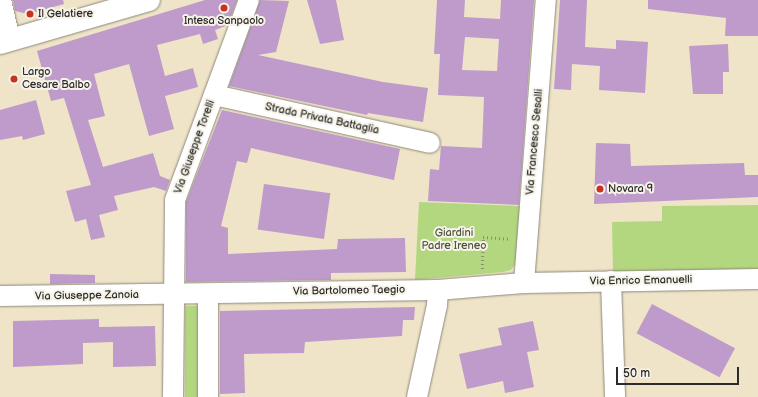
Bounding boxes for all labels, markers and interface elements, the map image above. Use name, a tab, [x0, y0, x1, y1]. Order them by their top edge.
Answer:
marker: Intesa Sanpaolo	[219, 3, 229, 13]
place label: Il Gelatiere	[38, 7, 93, 21]
marker: Il Gelatiere	[25, 9, 35, 19]
place label: Intesa Sanpaolo	[184, 14, 264, 28]
place label: Largo Cesare Balbo	[22, 66, 90, 92]
marker: Largo Cesare Balbo	[9, 74, 19, 84]
street label: Via Francesco Sesalli	[524, 88, 546, 196]
street label: Via Giuseppe Torelli	[172, 98, 218, 196]
street label: Strada Privata Battaglia	[264, 100, 380, 138]
place label: Novara 9	[608, 182, 653, 196]
marker: Novara 9	[595, 184, 605, 194]
park label: Giardini Padre Ireneo	[422, 227, 486, 253]
street label: Via Enrico Emanuelli	[590, 274, 692, 288]
street label: Via Bartolomeo Taegio	[293, 283, 405, 299]
street label: Via Giuseppe Zanoia	[35, 288, 139, 304]
scale bar	[618, 359, 741, 385]
text: 50 m	[623, 366, 650, 381]

